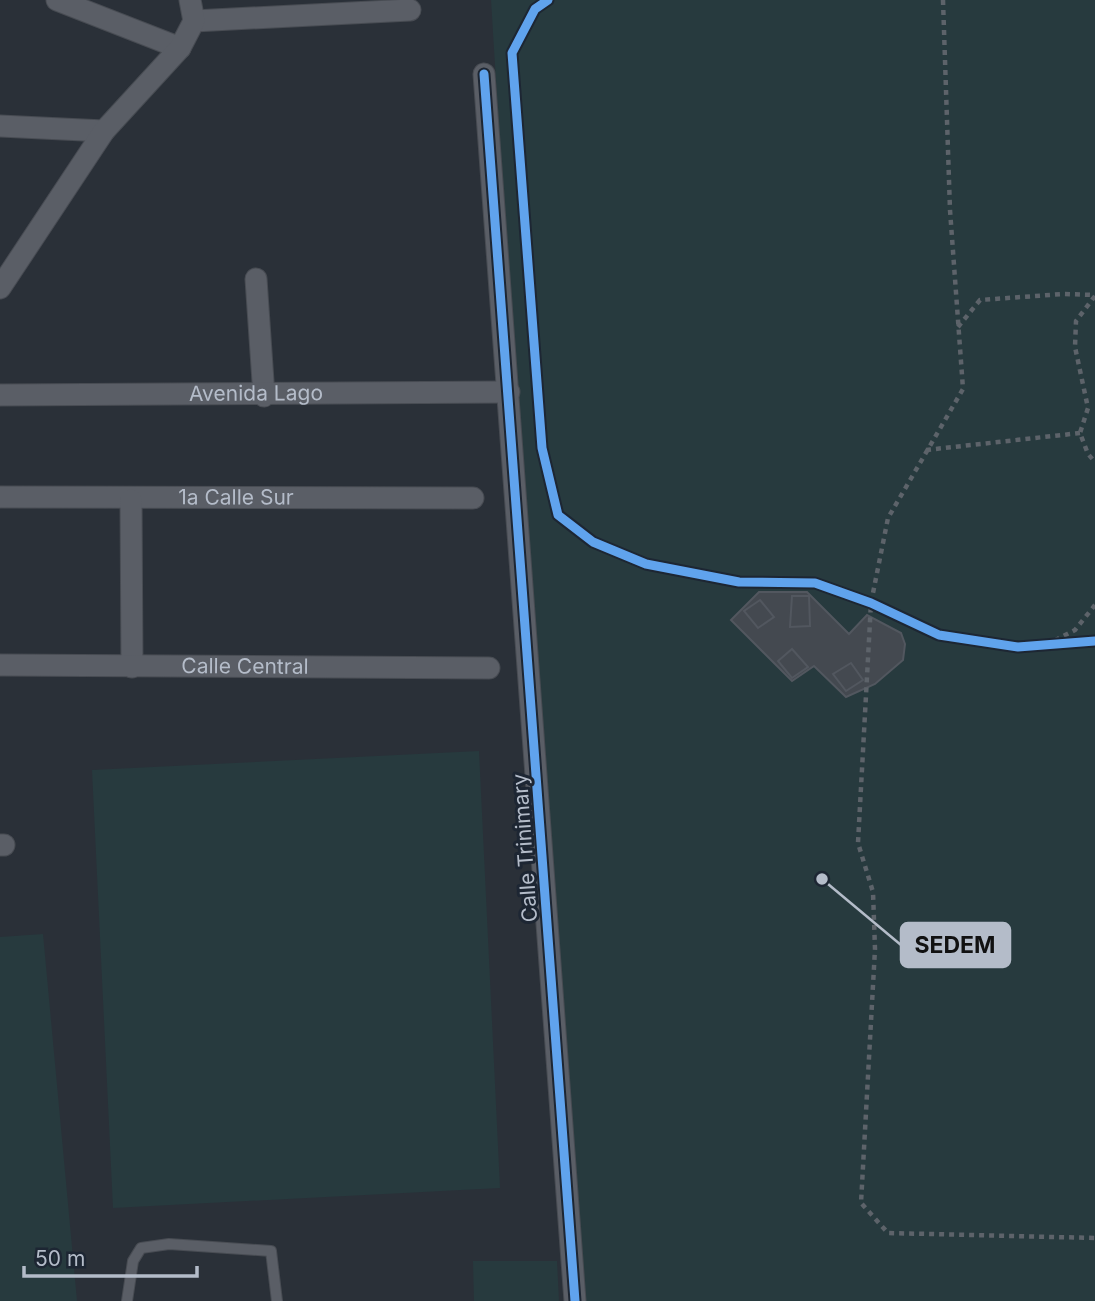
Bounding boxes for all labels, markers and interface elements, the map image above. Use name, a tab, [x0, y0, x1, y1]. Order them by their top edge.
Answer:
street label: Avenida Lago	[189, 380, 323, 406]
street label: 1a Calle Sur	[178, 484, 294, 510]
street label: Calle Central	[181, 653, 309, 679]
street label: Calle Trinimary	[507, 773, 542, 923]
callout: SEDEM	[901, 923, 1010, 967]
text: SEDEM	[914, 931, 996, 959]
scale bar	[24, 1234, 198, 1278]
text: 50 m	[35, 1246, 85, 1271]

